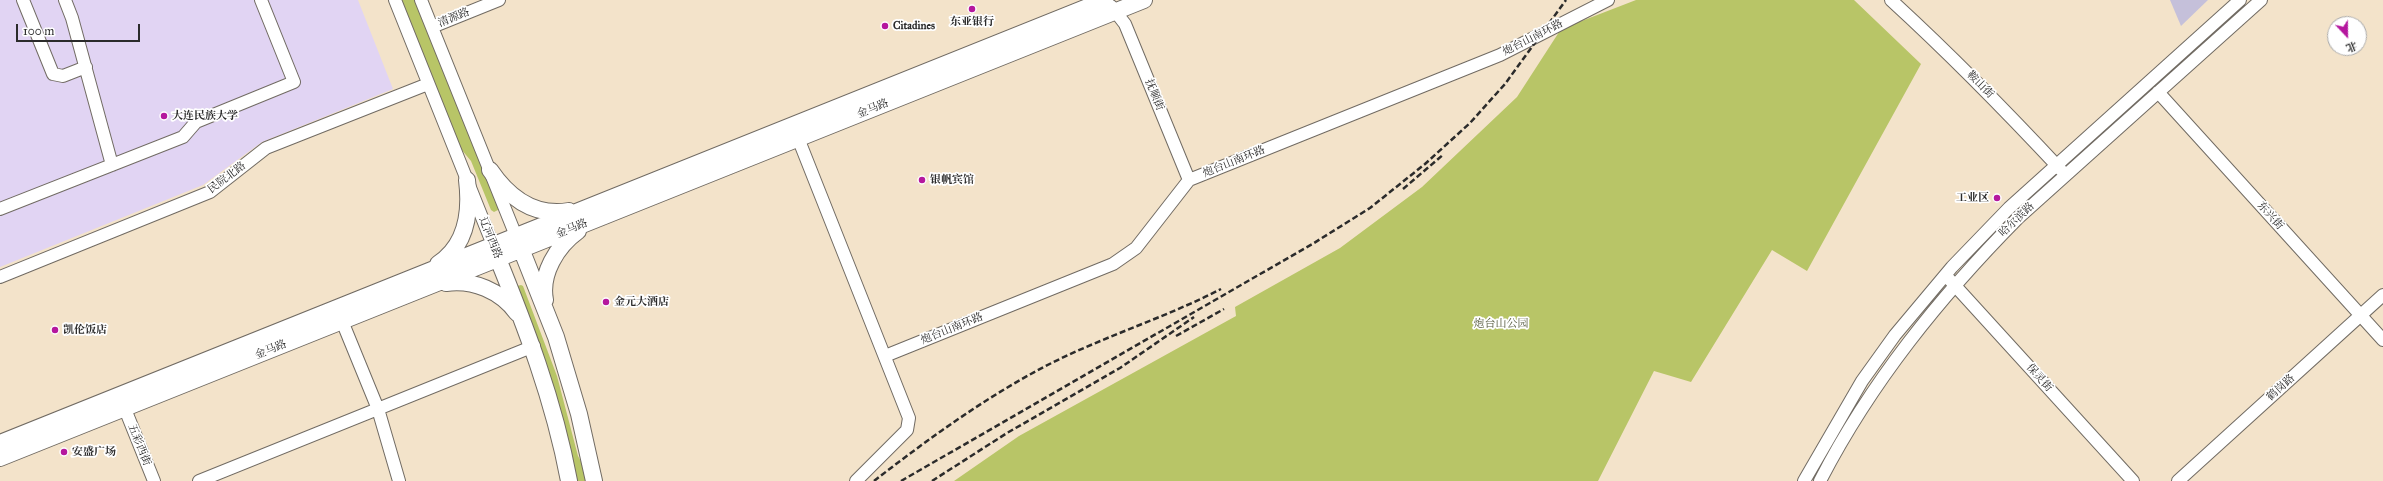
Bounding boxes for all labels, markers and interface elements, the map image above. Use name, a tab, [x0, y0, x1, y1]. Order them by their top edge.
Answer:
marker: 东亚银行	[967, 4, 977, 14]
street label: 清源路	[436, 6, 472, 30]
place label: 东亚银行	[950, 15, 994, 29]
scale bar	[18, 16, 142, 42]
north arrow	[2327, 16, 2367, 56]
street label: 炮台山南环路	[1501, 17, 1565, 59]
place label: Citadines	[893, 19, 935, 33]
marker: Citadines	[880, 21, 890, 31]
text: 100 m	[23, 24, 54, 38]
text: 北	[2344, 39, 2359, 55]
street label: 鞍山街	[1964, 69, 1996, 101]
street label: 抚顺街	[1142, 77, 1166, 113]
street label: 金马路	[855, 97, 891, 121]
place label: 大连民族大学	[172, 109, 238, 123]
marker: 大连民族大学	[159, 111, 169, 121]
street label: 炮台山南环路	[1201, 144, 1267, 180]
street label: 民院北路	[205, 159, 249, 197]
place label: 银帆宾馆	[930, 173, 974, 187]
marker: 银帆宾馆	[917, 175, 927, 185]
place label: 工业区	[1956, 191, 1989, 205]
marker: 工业区	[1992, 193, 2002, 203]
street label: 东兴街	[2254, 199, 2286, 233]
street label: 哈尔滨路	[1997, 200, 2037, 240]
street label: 辽河西路	[476, 215, 504, 261]
street label: 金马路	[554, 217, 590, 241]
place label: 金元大酒店	[614, 295, 669, 309]
marker: 金元大酒店	[601, 297, 611, 307]
street label: 炮台山南环路	[919, 311, 985, 347]
park label: 炮台山公园	[1474, 317, 1528, 331]
place label: 凯伦饭店	[63, 323, 107, 337]
marker: 凯伦饭店	[50, 325, 60, 335]
street label: 金马路	[253, 338, 289, 362]
street label: 保灵街	[2023, 361, 2055, 395]
street label: 鹤岗路	[2264, 372, 2298, 404]
street label: 五彩西街	[125, 422, 153, 468]
place label: 安盛广场	[72, 445, 116, 459]
marker: 安盛广场	[59, 447, 69, 457]

